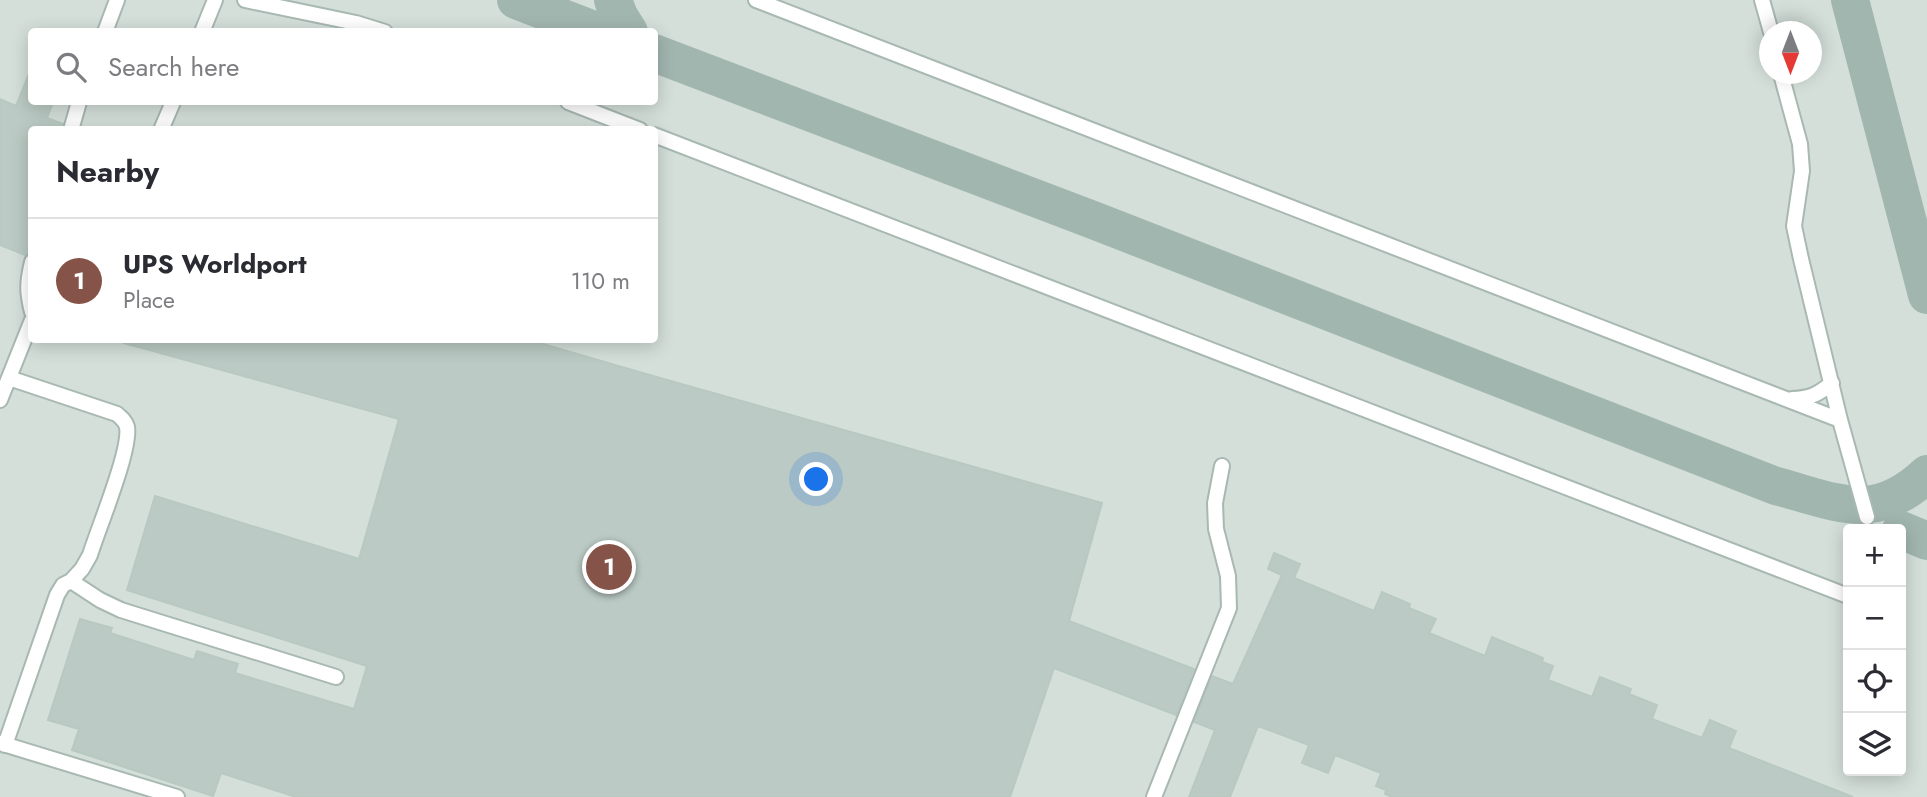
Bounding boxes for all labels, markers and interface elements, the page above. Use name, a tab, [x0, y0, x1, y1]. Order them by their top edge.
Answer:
north arrow	[1759, 21, 1822, 84]
search box	[28, 28, 658, 105]
icon: search	[52, 48, 90, 86]
text: Search here	[108, 48, 240, 86]
text: Nearby	[56, 150, 159, 193]
text: UPS Worldport	[123, 245, 307, 283]
text: 1	[73, 264, 85, 298]
text: 110 m	[571, 264, 630, 298]
text: Place	[123, 283, 175, 317]
your location	[799, 462, 833, 496]
map controls	[1843, 524, 1906, 776]
button: +	[1843, 524, 1906, 587]
pin: 1	[586, 541, 632, 593]
button: −	[1843, 587, 1906, 650]
button: locate	[1843, 650, 1906, 713]
button: layers	[1843, 713, 1906, 776]

